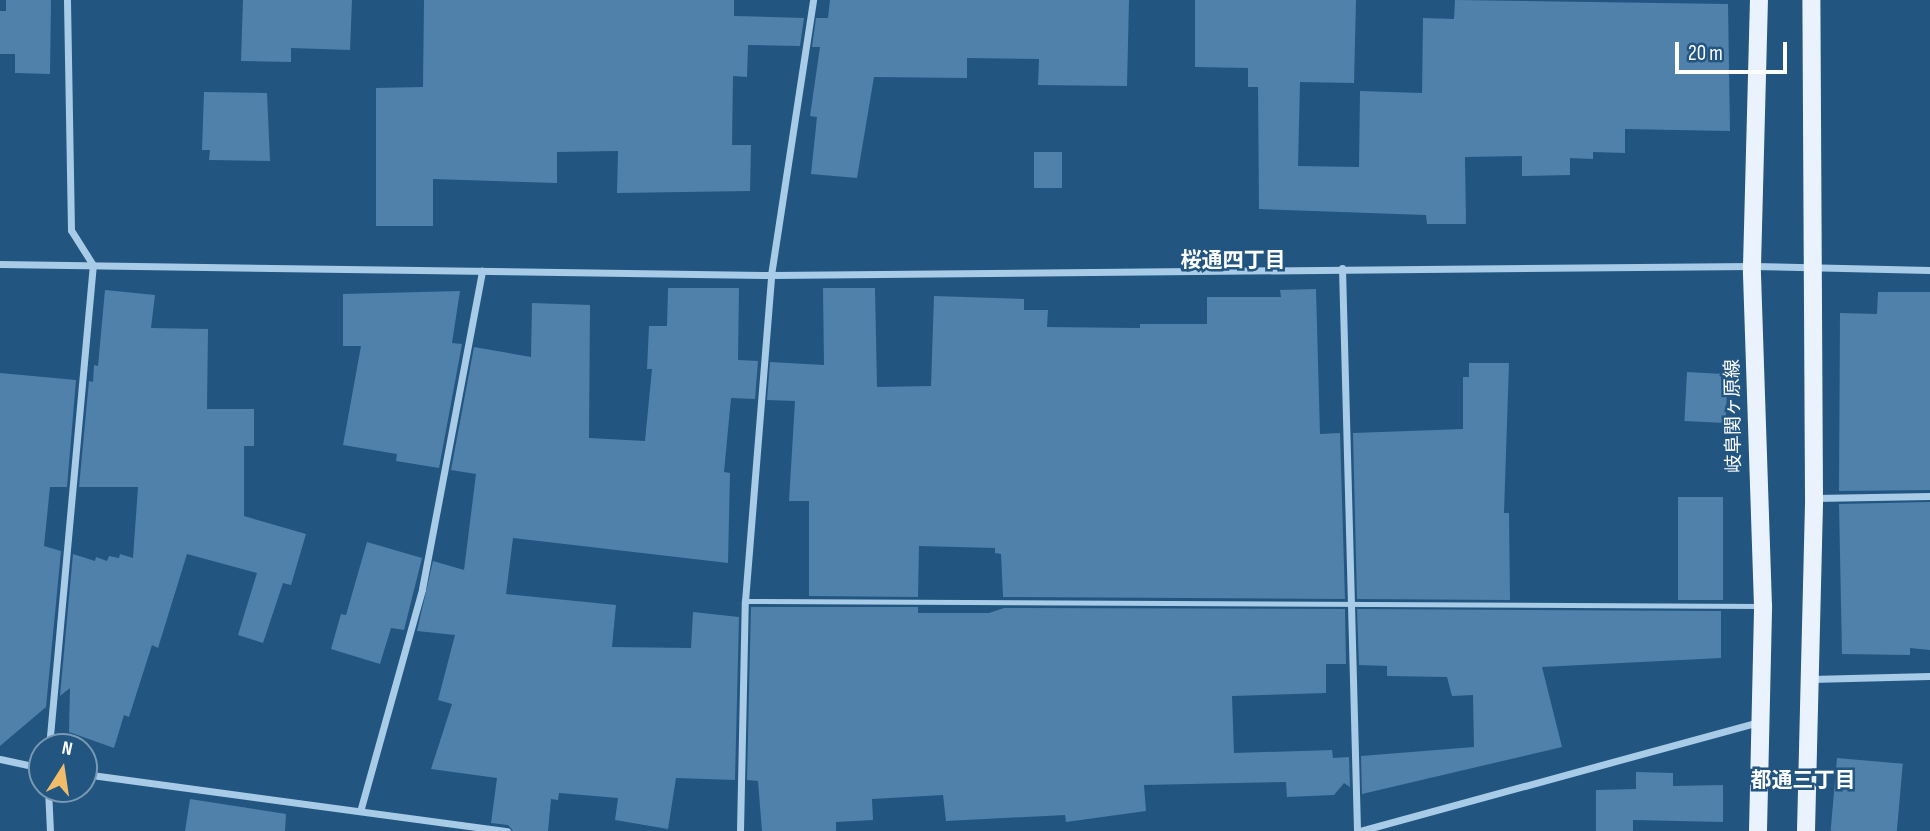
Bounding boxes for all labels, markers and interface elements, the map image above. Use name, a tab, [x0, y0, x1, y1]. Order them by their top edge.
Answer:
scale bar	[1678, 28, 1790, 72]
text: 20 m	[1688, 41, 1723, 66]
district label: 桜通四丁目	[1181, 248, 1285, 274]
street label: 岐阜関ヶ原線	[1722, 359, 1746, 473]
north arrow	[28, 733, 98, 803]
text: N	[60, 737, 74, 761]
district label: 都通三丁目	[1751, 768, 1855, 794]

